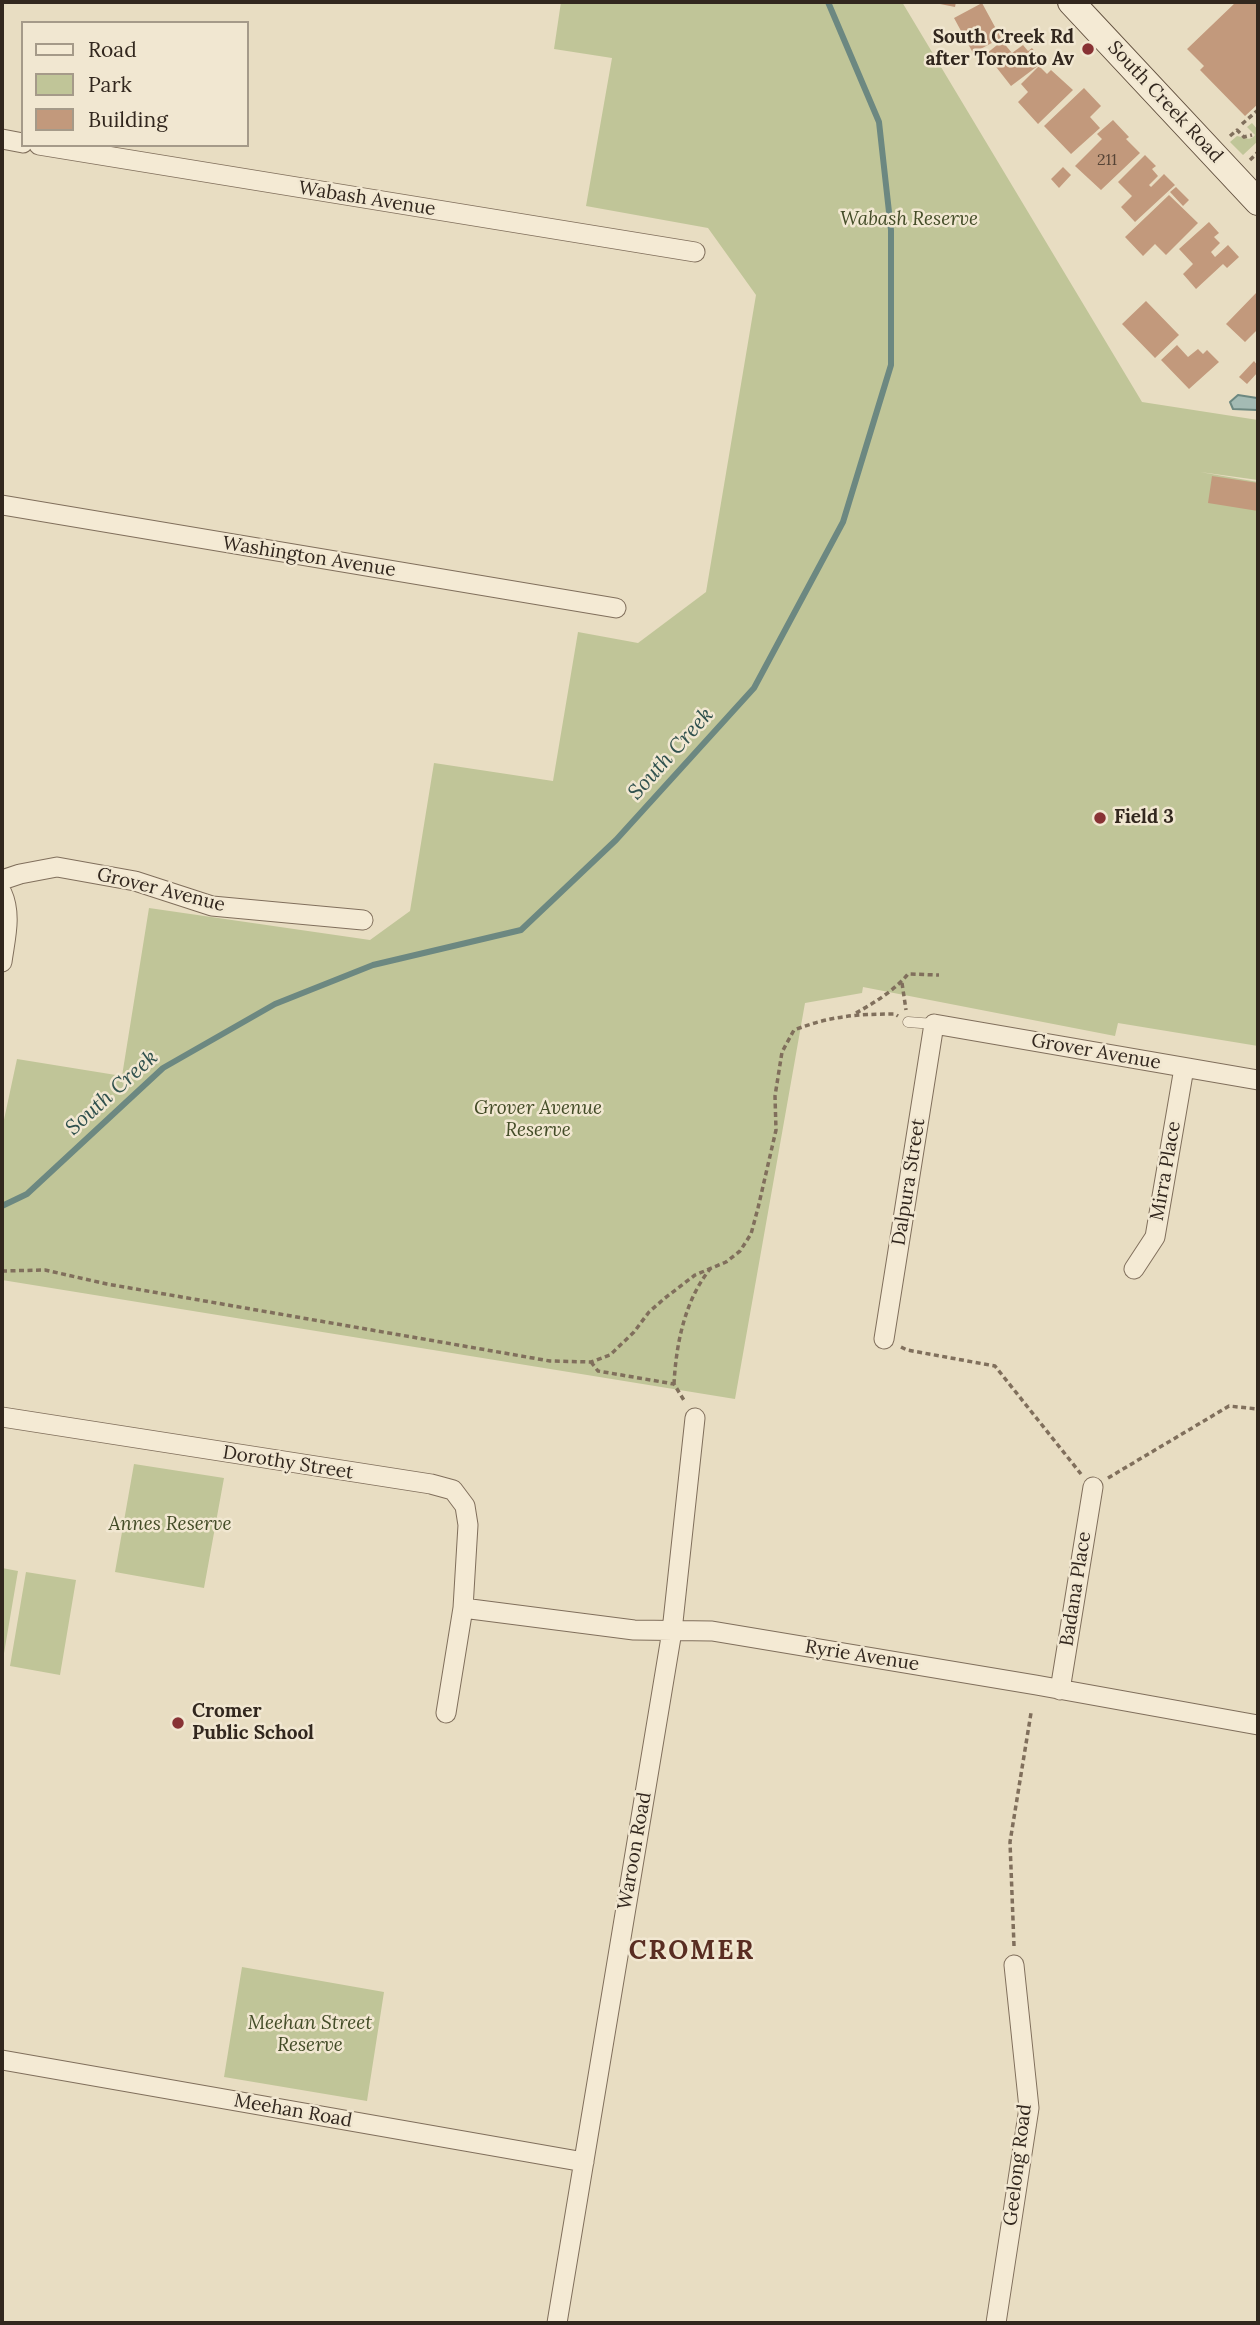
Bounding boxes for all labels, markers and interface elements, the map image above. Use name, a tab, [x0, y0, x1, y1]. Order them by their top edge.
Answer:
legend	[21, 21, 248, 147]
place label: South Creek Rd after Toronto Av	[925, 27, 1074, 71]
text: Road	[88, 36, 137, 63]
street label: South Creek Road	[1103, 36, 1227, 168]
marker: South Creek Rd after Toronto Av	[1080, 41, 1096, 57]
text: Park	[88, 71, 132, 98]
text: Building	[88, 106, 168, 133]
house number: 211	[1097, 150, 1117, 170]
street label: Wabash Avenue	[297, 177, 437, 221]
park label: Wabash Reserve	[840, 209, 978, 231]
street label: Washington Avenue	[221, 532, 397, 582]
water label: South Creek	[623, 703, 719, 805]
place label: Field 3	[1114, 807, 1174, 829]
marker: Field 3	[1092, 810, 1108, 826]
street label: Grover Avenue	[95, 863, 227, 917]
street label: Grover Avenue	[1029, 1029, 1163, 1075]
water label: South Creek	[61, 1045, 163, 1141]
park label: Grover Avenue Reserve	[474, 1098, 602, 1142]
street label: Dalpura Street	[888, 1117, 930, 1247]
street label: Mirra Place	[1146, 1119, 1186, 1223]
street label: Dorothy Street	[221, 1441, 355, 1485]
park label: Annes Reserve	[108, 1514, 232, 1536]
street label: Badana Place	[1056, 1530, 1096, 1648]
street label: Ryrie Avenue	[803, 1636, 921, 1676]
place label: Cromer Public School	[192, 1701, 314, 1745]
marker: Cromer Public School	[170, 1715, 186, 1731]
street label: Waroon Road	[613, 1790, 657, 1912]
district label: CROMER	[629, 1936, 755, 1968]
park label: Meehan Street Reserve	[248, 2013, 372, 2057]
street label: Meehan Road	[232, 2089, 354, 2133]
street label: Geelong Road	[999, 2103, 1037, 2227]

